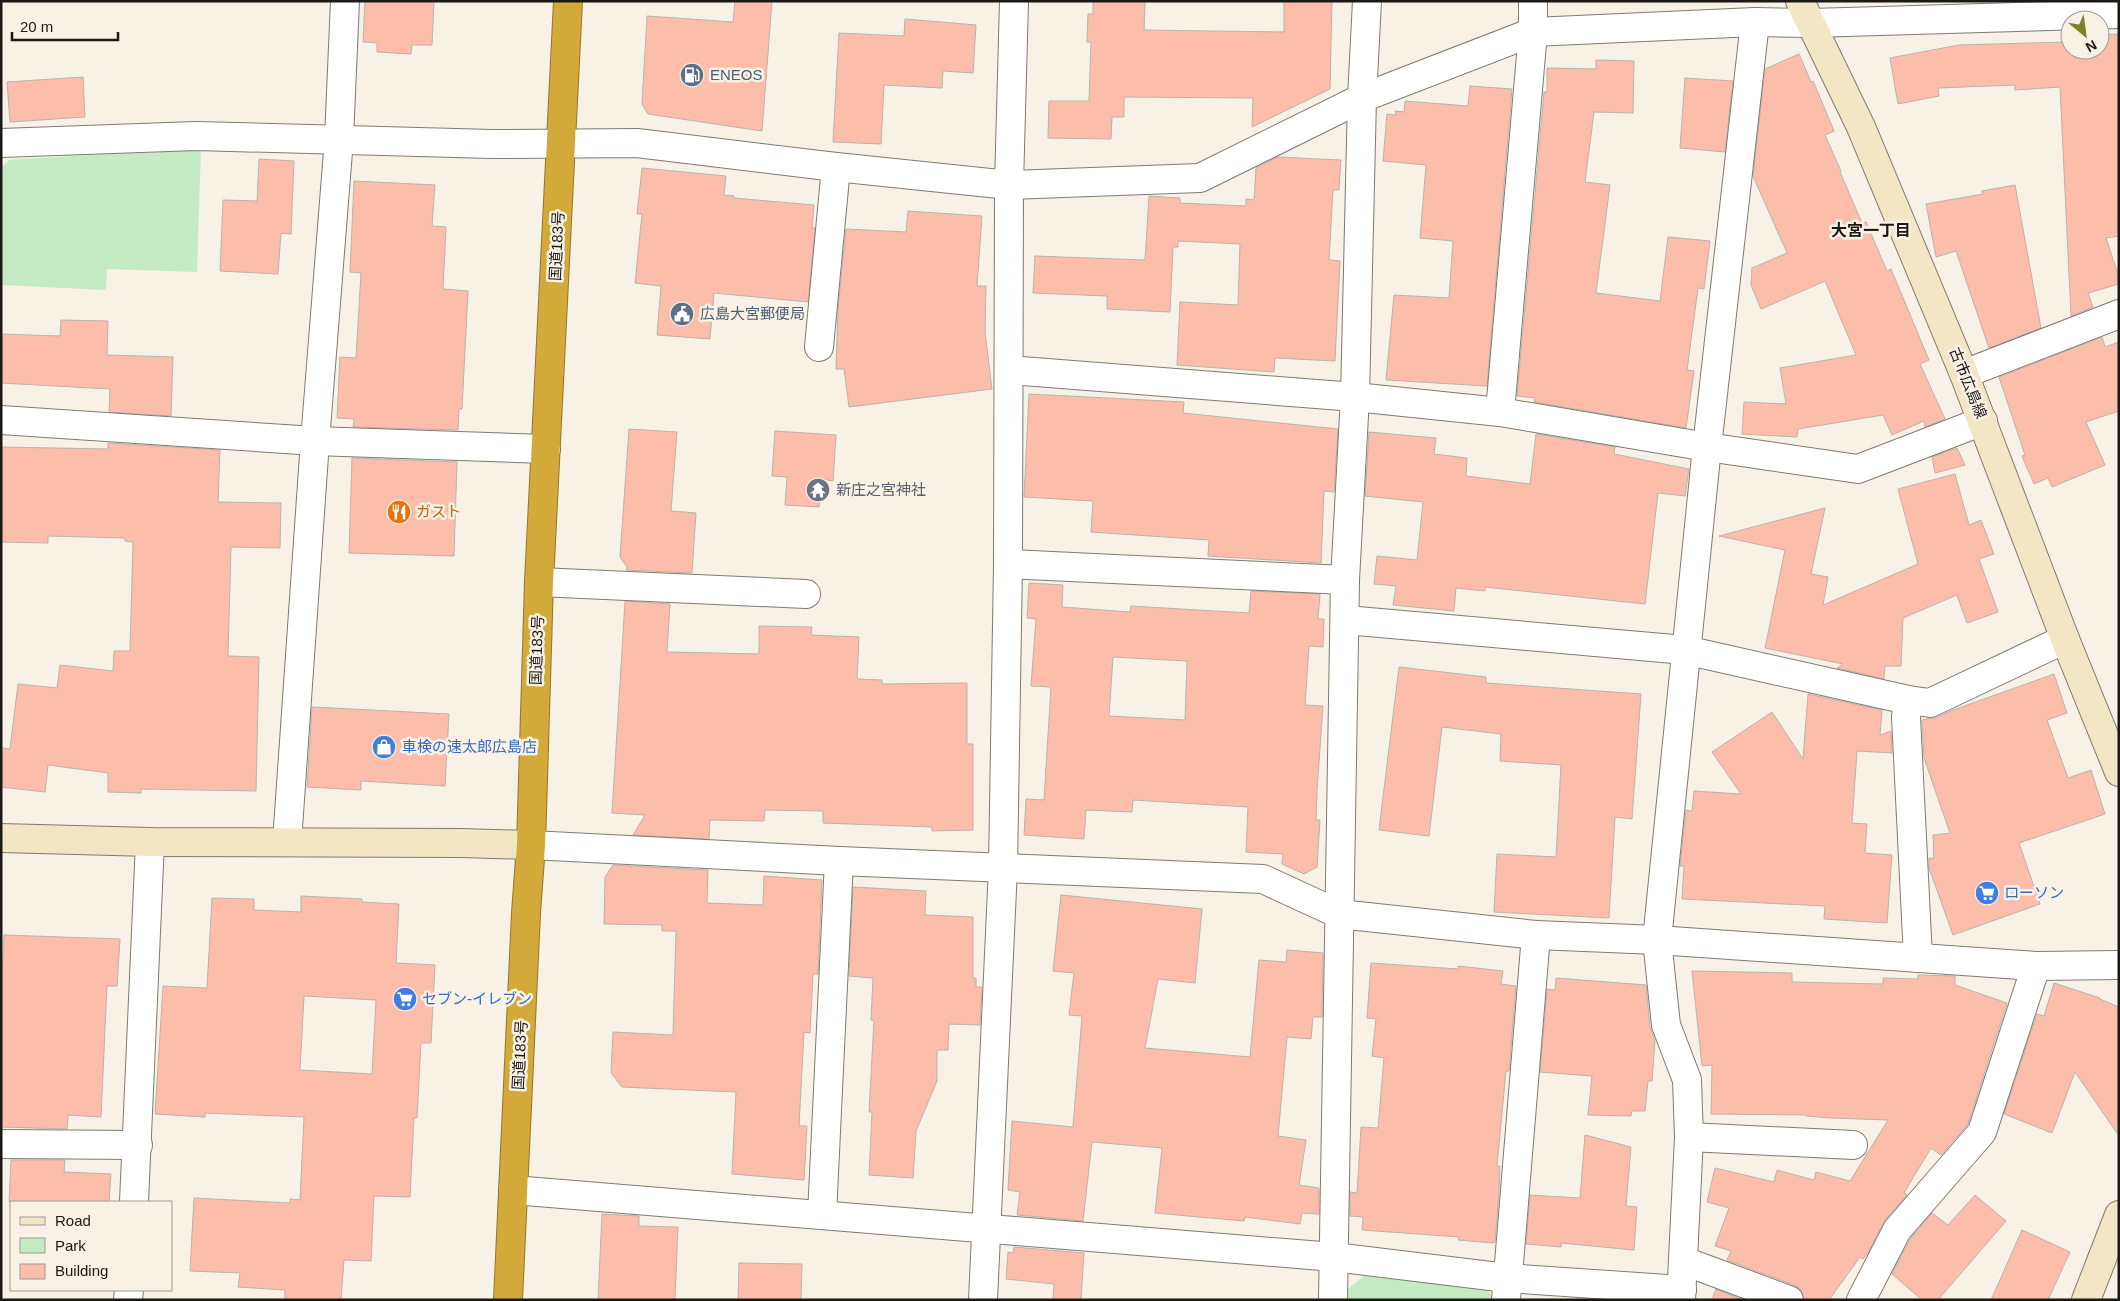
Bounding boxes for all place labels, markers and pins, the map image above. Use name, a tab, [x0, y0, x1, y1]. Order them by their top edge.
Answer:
fuel station icon: ENEOS	[679, 62, 705, 88]
place label: ENEOS	[710, 66, 763, 83]
public building icon: 広島大宮郵便局	[669, 301, 695, 327]
place label: 広島大宮郵便局	[700, 305, 805, 322]
temple icon: 新庄之宮神社	[805, 477, 831, 503]
place label: 新庄之宮神社	[836, 481, 926, 498]
restaurant icon: ガスト	[386, 499, 412, 525]
place label: ガスト	[416, 503, 461, 520]
shop icon: 車検の速太郎広島店	[371, 734, 397, 760]
place label: 車検の速太郎広島店	[402, 738, 537, 755]
supermarket icon: ローソン	[1974, 880, 2000, 906]
place label: ローソン	[2004, 884, 2064, 901]
supermarket icon: セブン-イレブン	[392, 986, 418, 1012]
place label: セブン-イレブン	[422, 990, 532, 1007]

